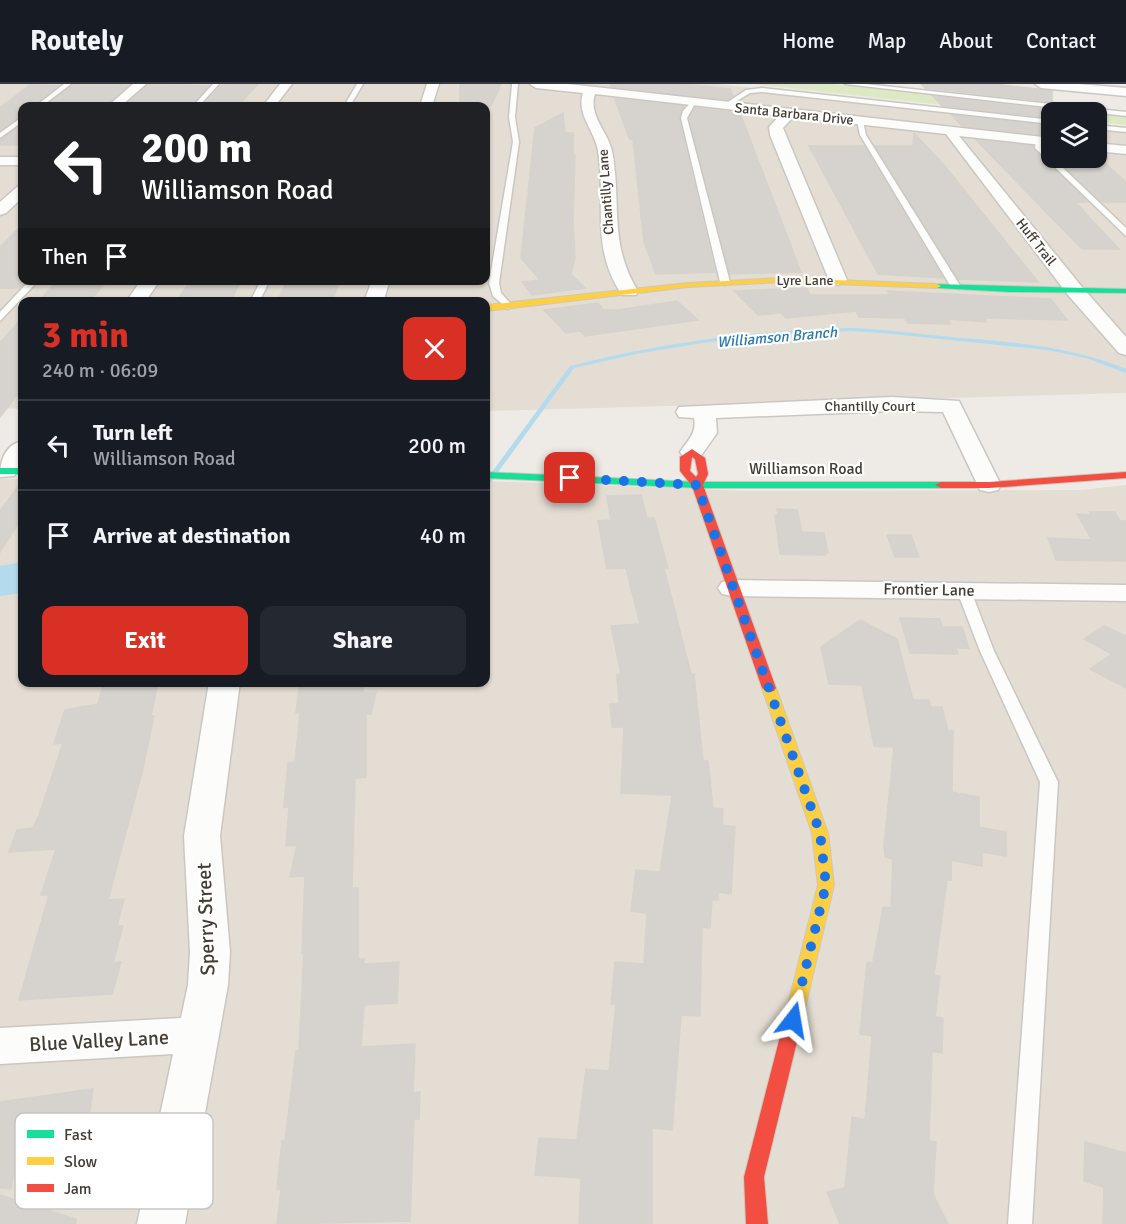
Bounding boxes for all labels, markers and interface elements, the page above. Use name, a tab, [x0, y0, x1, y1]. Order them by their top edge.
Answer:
text: Routely	[30, 24, 123, 58]
text: Home	[782, 28, 835, 54]
text: Map	[868, 28, 906, 54]
text: About	[939, 28, 993, 54]
text: Contact	[1026, 28, 1096, 54]
street label: Santa Barbara Drive	[734, 99, 854, 129]
map controls	[1041, 102, 1107, 168]
button: layers	[1041, 102, 1107, 168]
text: 200 m	[141, 123, 252, 174]
icon: left	[42, 126, 120, 204]
street label: Chantilly Lane	[595, 148, 617, 236]
text: Williamson Road	[141, 174, 334, 207]
street label: Huff Trail	[1012, 215, 1060, 269]
icon: arrive	[100, 240, 133, 273]
text: Then	[42, 243, 88, 270]
street label: Lyre Lane	[776, 272, 834, 289]
text: 3 min	[42, 313, 129, 358]
button: close	[403, 317, 466, 380]
water label: Williamson Branch	[716, 323, 838, 351]
text: 240 m · 06:09	[42, 358, 158, 383]
street label: Chantilly Court	[825, 398, 915, 415]
text: Turn left	[93, 419, 173, 446]
icon: left	[42, 429, 75, 462]
text: 200 m	[408, 432, 466, 459]
text: Williamson Road	[93, 446, 236, 471]
pin	[544, 452, 595, 503]
street label: Williamson Road	[749, 459, 863, 479]
icon: arrive	[553, 461, 586, 494]
icon: arrive	[42, 519, 75, 552]
text: Arrive at destination	[93, 522, 290, 549]
text: 40 m	[420, 522, 466, 549]
street label: Frontier Lane	[883, 579, 975, 601]
button: Exit	[42, 606, 248, 675]
button: Share	[260, 606, 466, 675]
street label: Sperry Street	[192, 862, 220, 976]
position arrow	[761, 988, 825, 1052]
street label: Blue Valley Lane	[28, 1025, 170, 1057]
legend	[15, 1113, 213, 1209]
text: Fast	[64, 1125, 93, 1145]
text: Slow	[64, 1152, 98, 1172]
text: Jam	[64, 1179, 92, 1199]

